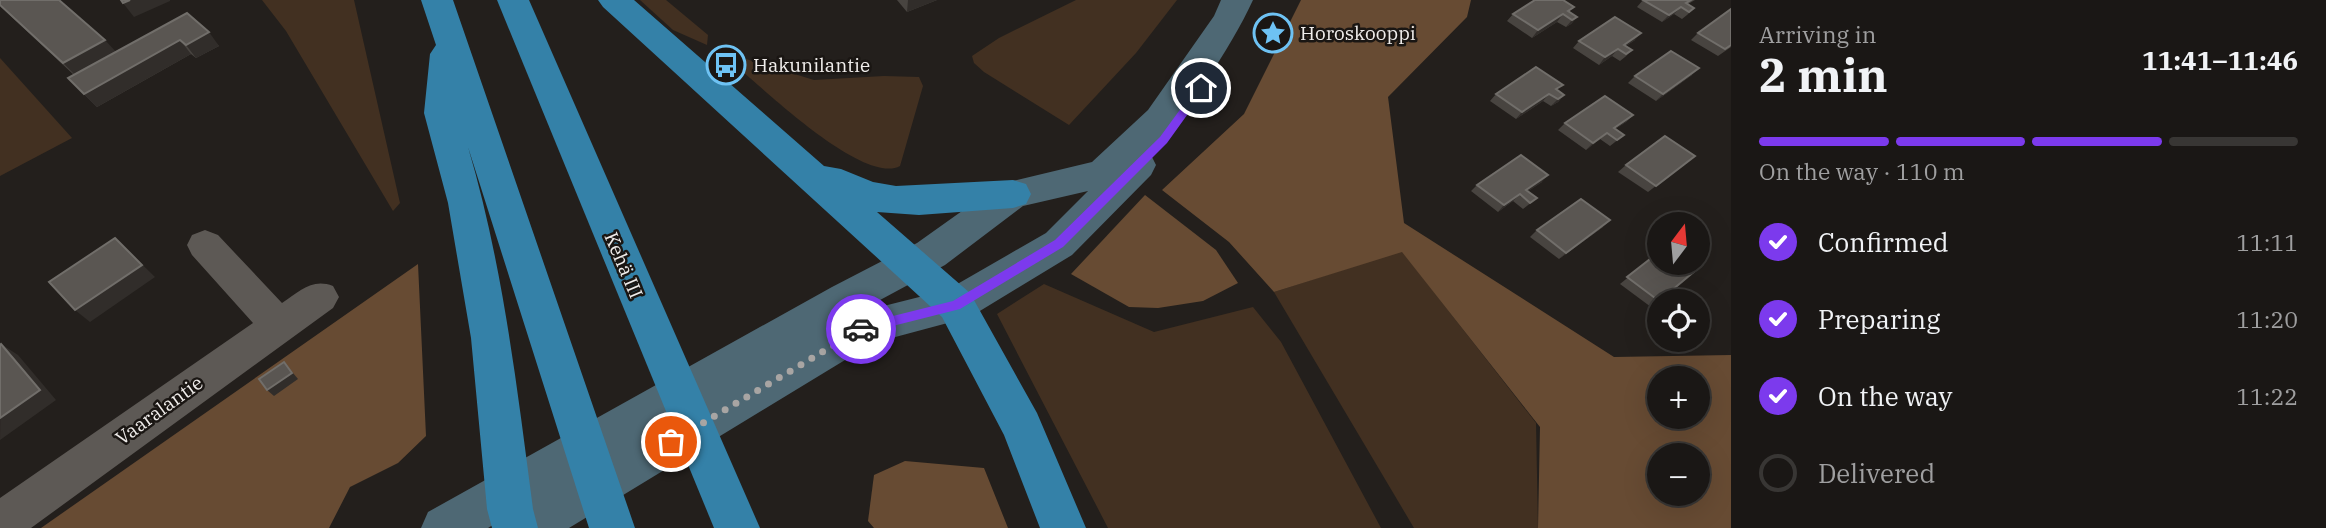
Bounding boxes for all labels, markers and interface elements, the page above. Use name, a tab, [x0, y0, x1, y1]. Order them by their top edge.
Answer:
place icon: Horoskooppi	[1252, 12, 1294, 54]
text: Arriving in	[1759, 19, 1876, 49]
place label: Horoskooppi	[1300, 21, 1416, 45]
text: 11:41–11:46	[2142, 43, 2298, 77]
bus stop icon: Hakunilantie	[705, 44, 747, 86]
text: 2 min	[1759, 45, 1888, 105]
place label: Hakunilantie	[753, 53, 870, 77]
pin	[1171, 58, 1231, 118]
icon: home	[1182, 69, 1220, 107]
text: On the way · 110 m	[1759, 156, 1965, 186]
north arrow	[1647, 212, 1710, 275]
map controls	[1647, 212, 1710, 506]
icon: check	[1759, 223, 1797, 261]
text: Confirmed	[1818, 225, 1949, 259]
text: 11:11	[2236, 227, 2298, 257]
street label: Kehä III	[599, 228, 649, 302]
button: locate	[1647, 289, 1710, 352]
courier	[826, 294, 896, 364]
icon: check	[1759, 300, 1797, 338]
text: Preparing	[1818, 302, 1940, 336]
text: 11:20	[2236, 304, 2298, 334]
icon: car	[842, 310, 880, 348]
button: +	[1647, 366, 1710, 429]
street label: Vaaralantie	[111, 370, 207, 450]
icon: check	[1759, 377, 1797, 415]
text: On the way	[1818, 379, 1952, 413]
text: 11:22	[2236, 381, 2298, 411]
pin	[641, 412, 701, 472]
icon: bag	[652, 423, 690, 461]
button: −	[1647, 443, 1710, 506]
text: Delivered	[1818, 456, 1935, 490]

